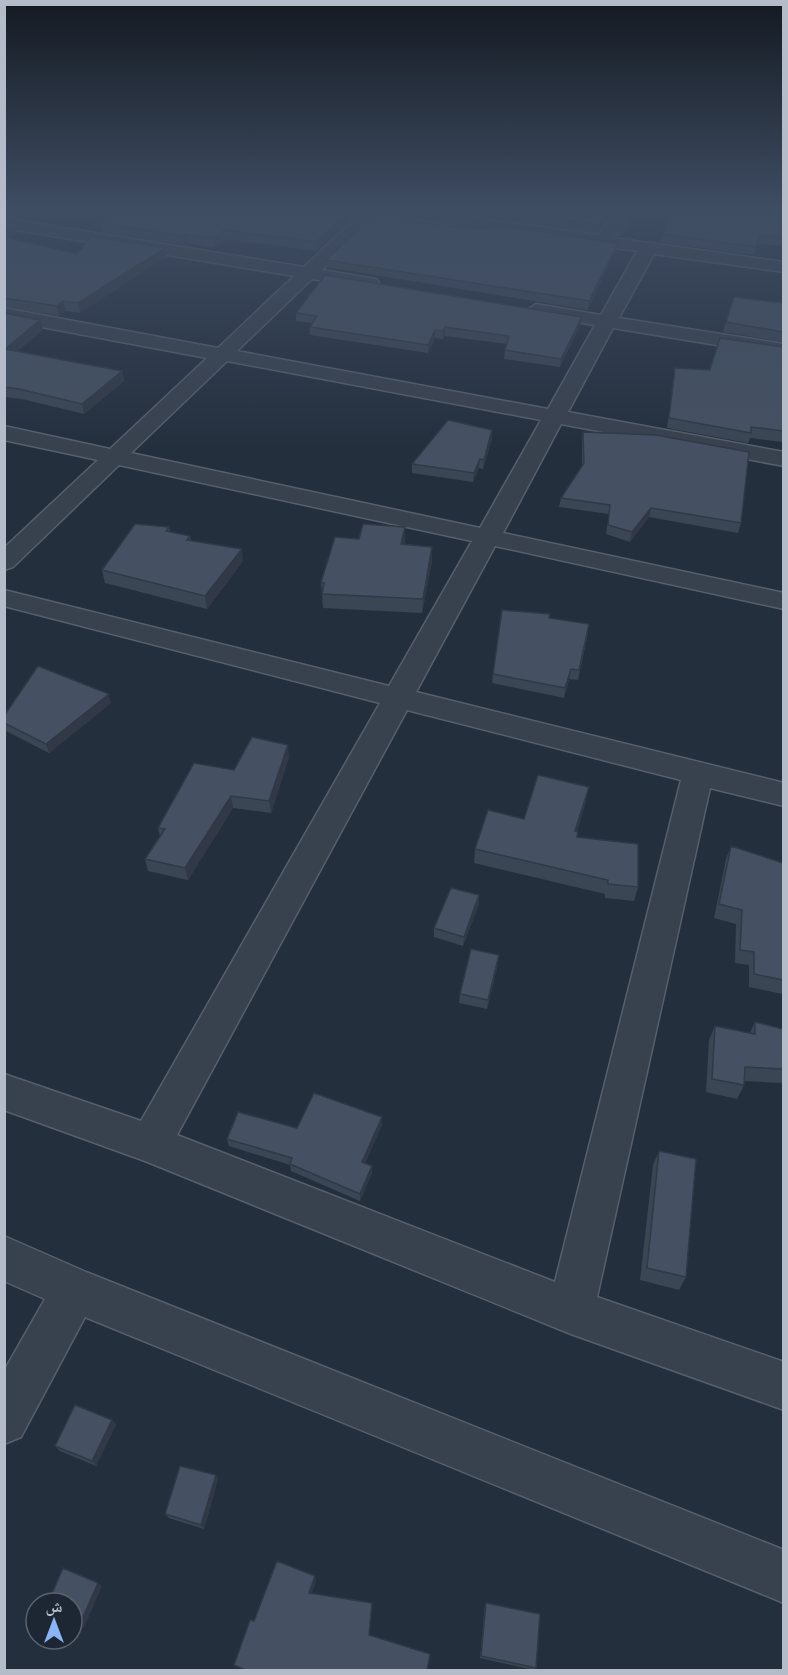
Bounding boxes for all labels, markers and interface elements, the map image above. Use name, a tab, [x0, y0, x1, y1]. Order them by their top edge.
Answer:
north arrow	[24, 1591, 84, 1651]
text: ش	[46, 1597, 63, 1617]

